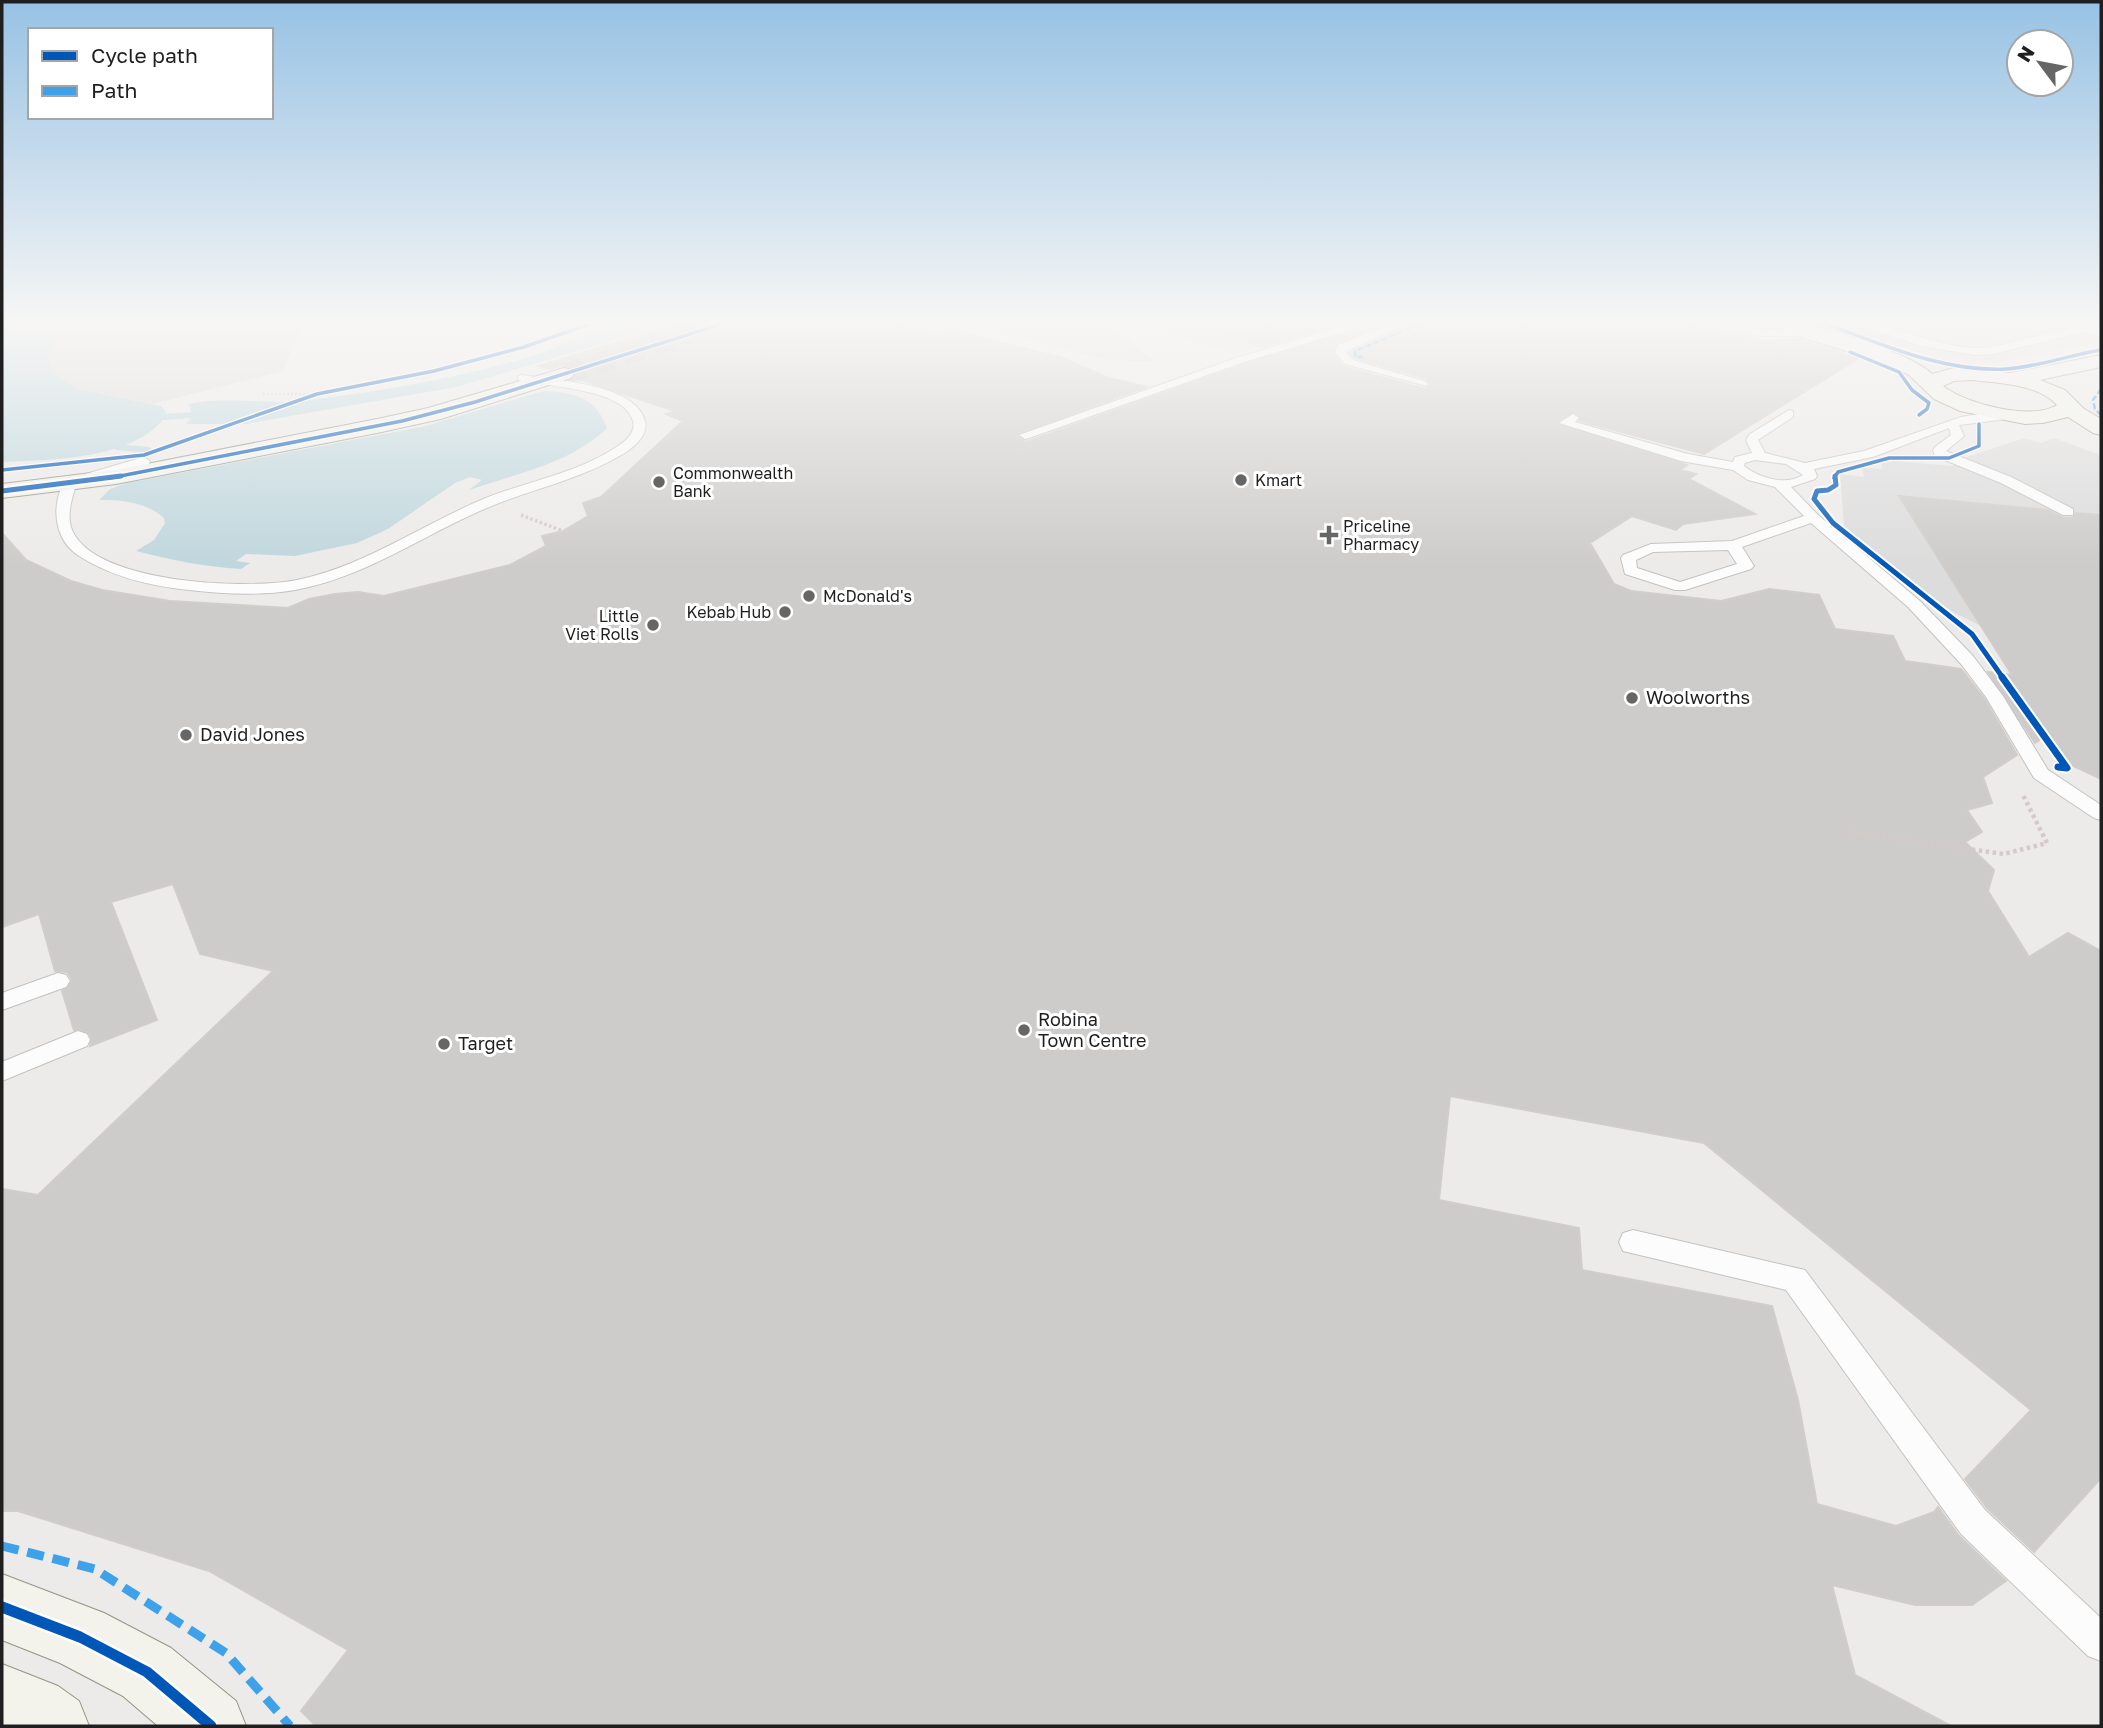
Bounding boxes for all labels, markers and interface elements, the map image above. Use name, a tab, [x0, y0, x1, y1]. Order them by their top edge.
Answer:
legend	[28, 28, 273, 119]
north arrow	[2005, 28, 2075, 98]
text: Cycle path	[91, 42, 198, 68]
text: N	[2012, 42, 2039, 66]
text: Path	[91, 77, 138, 103]
place label: Commonwealth Bank	[673, 463, 793, 501]
place label: Kmart	[1255, 470, 1302, 490]
marker: Kmart	[1233, 472, 1249, 488]
marker: Commonwealth Bank	[651, 474, 667, 490]
place label: Priceline Pharmacy	[1343, 516, 1419, 554]
marker: Priceline Pharmacy	[1321, 527, 1337, 543]
place label: McDonald's	[823, 586, 912, 606]
marker: McDonald's	[801, 588, 817, 604]
place label: Kebab Hub	[687, 602, 771, 622]
marker: Kebab Hub	[777, 604, 793, 620]
place label: Little Viet Rolls	[565, 606, 639, 644]
marker: Little Viet Rolls	[645, 617, 661, 633]
place label: Woolworths	[1646, 686, 1750, 708]
marker: Woolworths	[1624, 690, 1640, 706]
place label: David Jones	[200, 723, 305, 745]
marker: David Jones	[178, 727, 194, 743]
place label: Robina Town Centre	[1038, 1008, 1146, 1051]
marker: Robina Town Centre	[1016, 1022, 1032, 1038]
place label: Target	[458, 1032, 513, 1054]
marker: Target	[436, 1036, 452, 1052]

